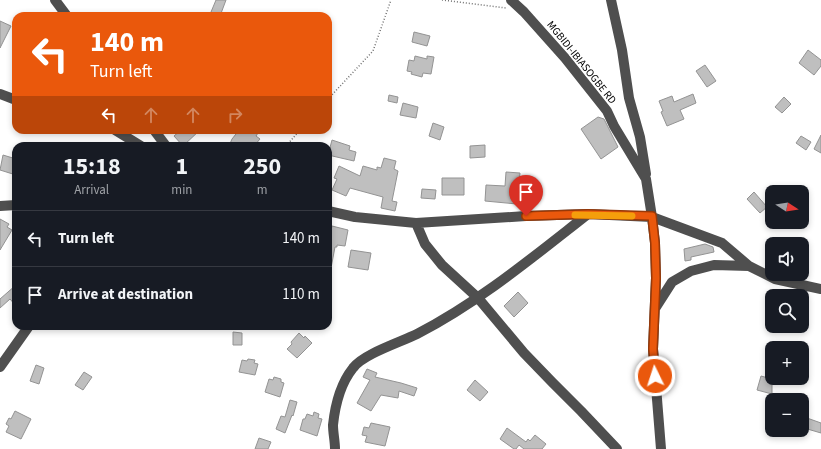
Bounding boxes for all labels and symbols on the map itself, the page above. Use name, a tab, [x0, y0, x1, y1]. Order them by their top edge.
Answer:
street label: MGBIDI-IBIASOGBE RD	[543, 18, 620, 107]
pin	[509, 175, 543, 216]
north arrow	[765, 185, 809, 229]
position arrow	[634, 355, 676, 397]

